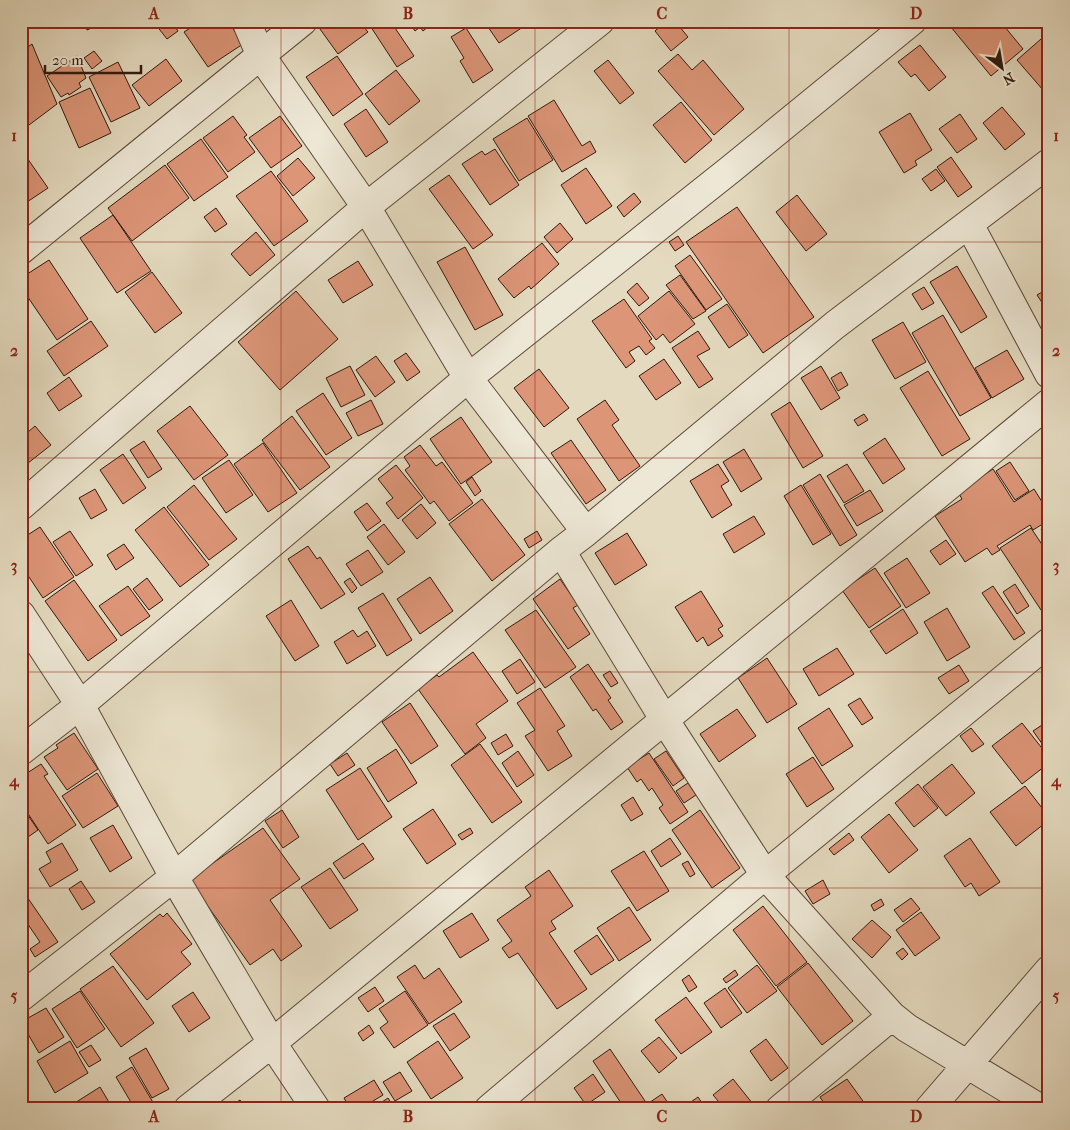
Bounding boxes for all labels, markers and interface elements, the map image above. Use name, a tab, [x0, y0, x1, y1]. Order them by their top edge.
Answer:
text: A	[148, 4, 160, 23]
text: B	[403, 4, 413, 23]
text: C	[657, 4, 668, 23]
text: D	[910, 4, 922, 23]
scale bar	[45, 42, 141, 74]
north arrow	[978, 42, 1028, 92]
text: 20 m	[52, 51, 84, 69]
text: N	[999, 69, 1017, 89]
text: 1	[11, 126, 17, 145]
text: 1	[1053, 126, 1059, 145]
text: 2	[10, 341, 18, 360]
text: 2	[1052, 341, 1060, 360]
text: 3	[11, 556, 17, 576]
text: 3	[1053, 556, 1059, 576]
text: 4	[8, 771, 20, 791]
text: 4	[1050, 771, 1062, 791]
text: 5	[11, 986, 18, 1005]
text: 5	[1053, 986, 1060, 1005]
text: A	[148, 1107, 160, 1126]
text: B	[403, 1107, 413, 1126]
text: C	[657, 1107, 668, 1126]
text: D	[910, 1107, 922, 1126]

